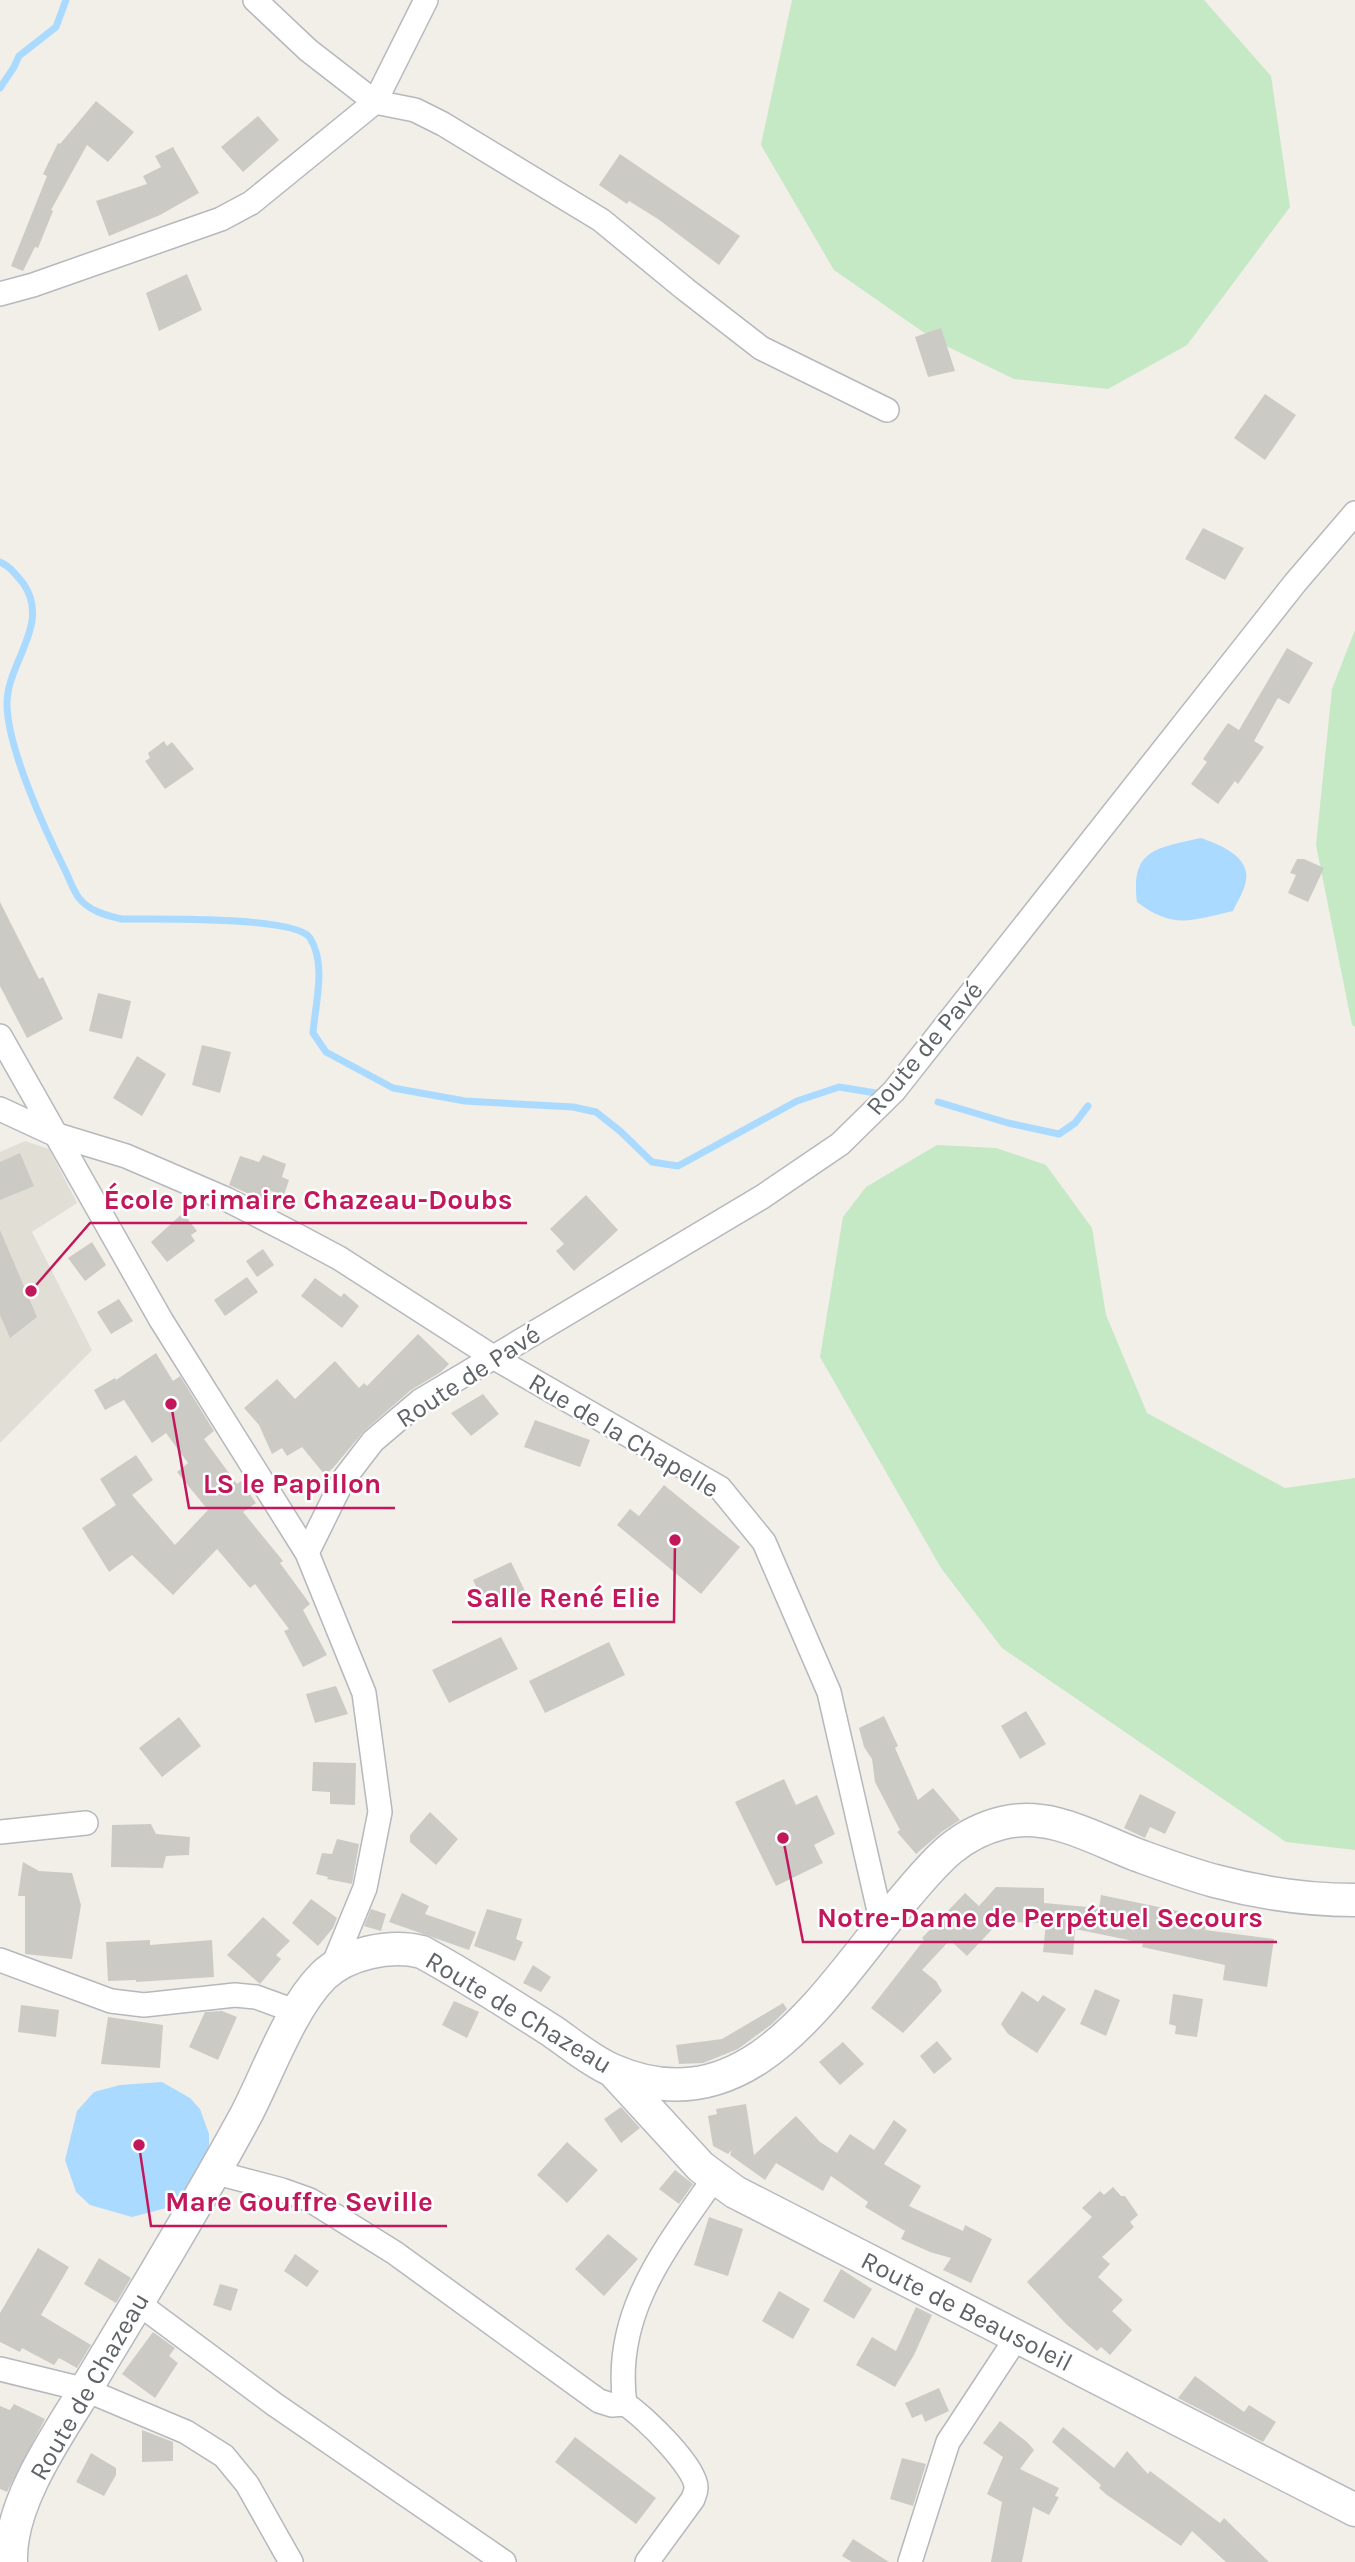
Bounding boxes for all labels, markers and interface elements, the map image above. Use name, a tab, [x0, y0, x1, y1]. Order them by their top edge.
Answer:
street label: Route de Pavé	[859, 975, 989, 1122]
callout: École primaire Chazeau-Doubs	[90, 1174, 527, 1223]
text: École primaire Chazeau-Doubs	[103, 1182, 513, 1216]
street label: Route de Pavé	[391, 1318, 546, 1434]
street label: Rue de la Chapelle	[523, 1366, 724, 1504]
callout: LS le Papillon	[189, 1459, 395, 1508]
text: LS le Papillon	[203, 1467, 381, 1500]
callout: Salle René Elie	[452, 1573, 674, 1622]
text: Salle René Elie	[466, 1581, 660, 1614]
callout: Notre-Dame de Perpétuel Secours	[803, 1893, 1277, 1942]
text: Notre-Dame de Perpétuel Secours	[817, 1901, 1263, 1934]
street label: Route de Chazeau	[420, 1945, 617, 2080]
callout: Mare Gouffre Seville	[151, 2177, 447, 2226]
text: Mare Gouffre Seville	[165, 2185, 433, 2218]
street label: Route de Beausoleil	[856, 2245, 1078, 2378]
street label: Route de Chazeau	[23, 2287, 156, 2486]

